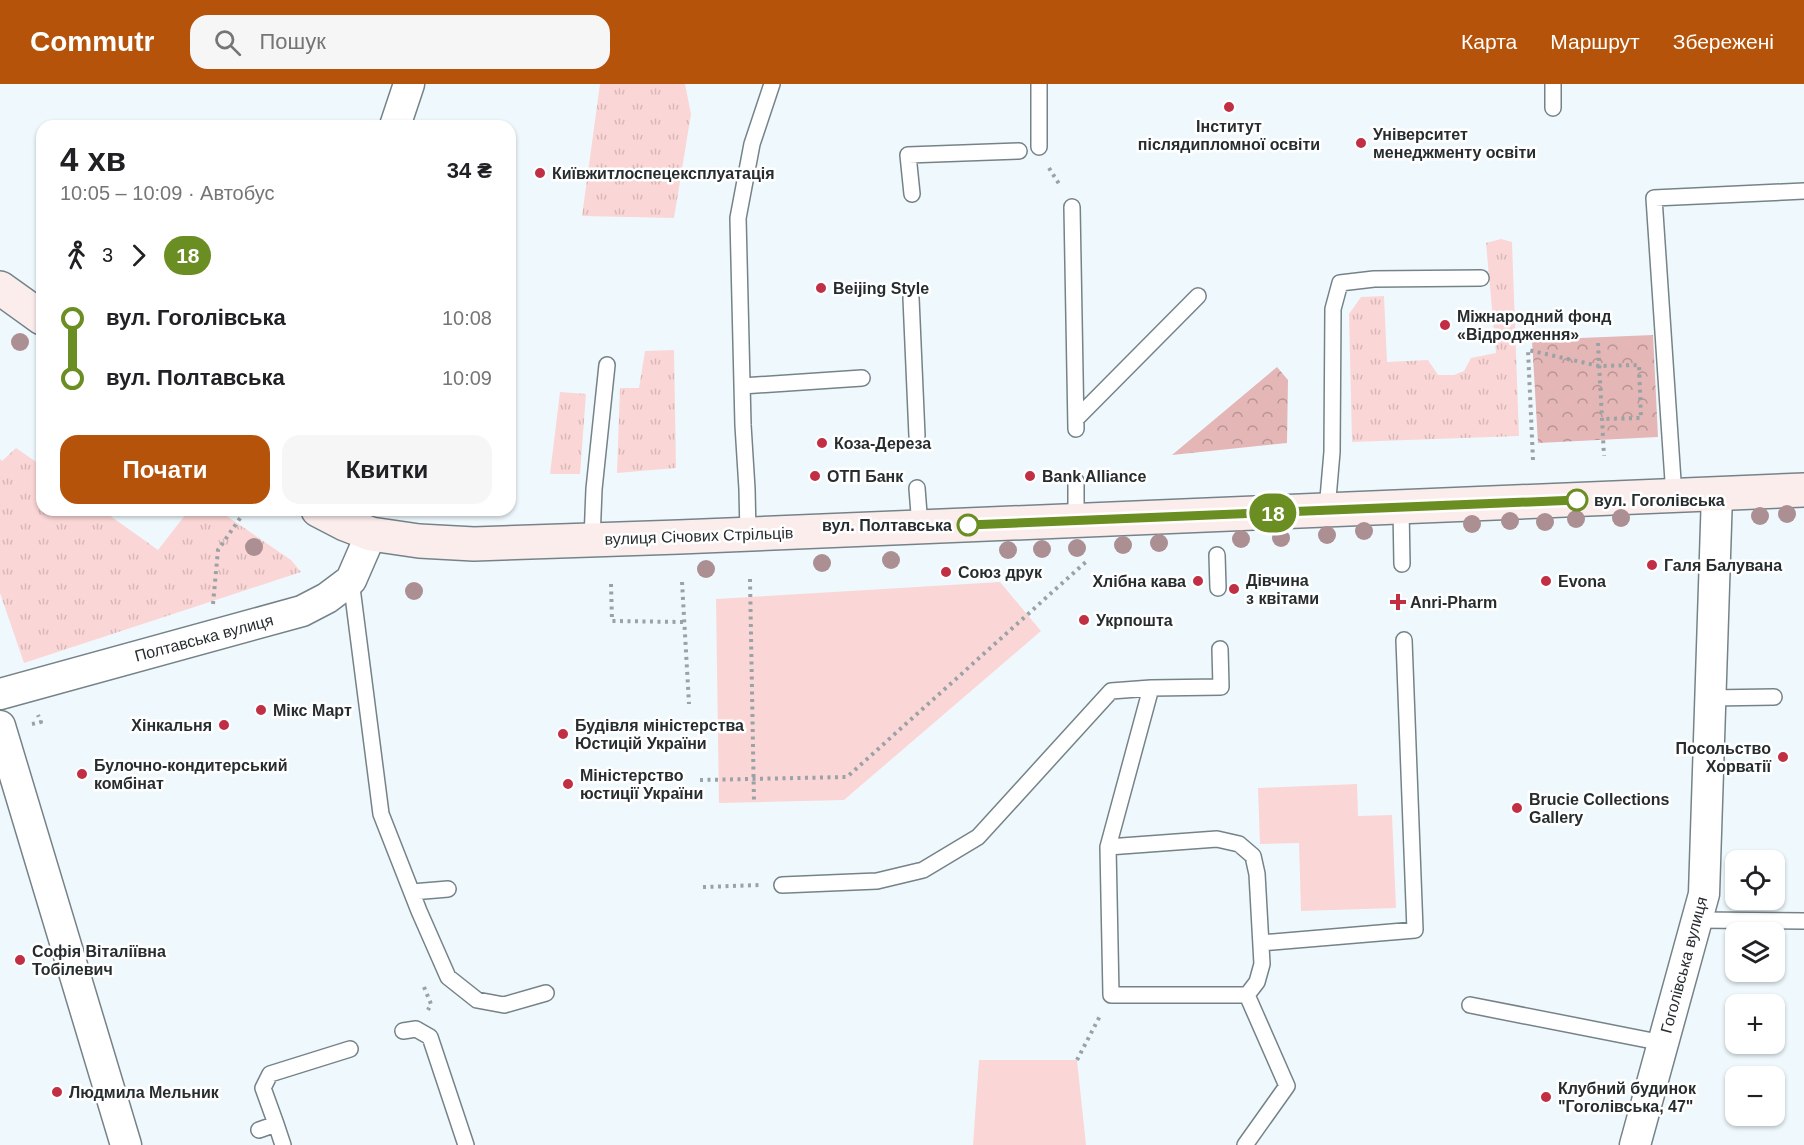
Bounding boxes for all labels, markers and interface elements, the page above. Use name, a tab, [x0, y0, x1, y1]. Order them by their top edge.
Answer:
search box	[190, 15, 610, 69]
text: Commutr	[30, 26, 154, 57]
icon: search	[211, 26, 244, 59]
text: Пошук	[259, 29, 326, 54]
text: Карта	[1461, 30, 1517, 53]
text: Маршрут	[1550, 30, 1640, 53]
text: Збережені	[1673, 30, 1774, 53]
marker: Інститут післядипломної освіти	[1222, 100, 1236, 114]
place label: Інститут післядипломної освіти	[1138, 118, 1320, 153]
place label: Університет менеджменту освіти	[1373, 126, 1536, 161]
marker: Університет менеджменту освіти	[1354, 136, 1368, 150]
text: 4 хв	[60, 141, 126, 178]
text: 34 ₴	[447, 158, 492, 183]
place label: Київжитлоспецексплуатація	[552, 165, 775, 182]
marker: Київжитлоспецексплуатація	[533, 166, 547, 180]
text: 10:05 – 10:09 · Автобус	[60, 182, 274, 204]
icon: walk	[60, 239, 93, 272]
icon: forward	[122, 239, 155, 272]
text: 3	[102, 244, 113, 266]
text: 18	[176, 244, 199, 267]
place label: Beijing Style	[833, 280, 929, 297]
marker: Beijing Style	[814, 281, 828, 295]
text: вул. Гоголівська	[106, 305, 286, 330]
text: 10:08	[442, 307, 492, 329]
place label: Міжнародний фонд «Відродження»	[1457, 308, 1611, 343]
marker: Міжнародний фонд «Відродження»	[1438, 318, 1452, 332]
text: вул. Полтавська	[106, 365, 285, 390]
text: 10:09	[442, 367, 492, 389]
button: Почати	[60, 435, 270, 504]
button: Квитки	[282, 435, 492, 504]
place label: Коза-Дереза	[834, 435, 931, 452]
marker: Коза-Дереза	[815, 436, 829, 450]
place label: ОТП Банк	[827, 468, 904, 485]
place label: Bank Alliance	[1042, 468, 1146, 485]
marker: ОТП Банк	[808, 469, 822, 483]
marker: Bank Alliance	[1023, 469, 1037, 483]
marker: вул. Гоголівська	[1566, 489, 1588, 511]
place label: вул. Гоголівська	[1594, 492, 1725, 509]
line badge: 18	[1246, 494, 1300, 532]
text: 18	[1261, 502, 1285, 525]
marker: вул. Полтавська	[957, 514, 979, 536]
place label: вул. Полтавська	[822, 517, 952, 534]
street label: вулиця Січових Стрільців	[604, 524, 794, 548]
place label: Галя Балувана	[1664, 557, 1782, 574]
marker: Галя Балувана	[1645, 558, 1659, 572]
place label: Союз друк	[958, 564, 1043, 581]
marker: Союз друк	[939, 565, 953, 579]
place label: Дівчина з квітами	[1246, 572, 1319, 607]
place label: Хлібна кава	[1092, 573, 1186, 590]
place label: Evona	[1558, 573, 1606, 590]
marker: Хлібна кава	[1191, 574, 1205, 588]
marker: Evona	[1539, 574, 1553, 588]
marker: Дівчина з квітами	[1227, 582, 1241, 596]
place label: Anri-Pharm	[1410, 594, 1497, 611]
marker: Anri-Pharm	[1391, 595, 1405, 609]
street label: Полтавська вулиця	[133, 611, 275, 665]
place label: Укрпошта	[1096, 612, 1173, 629]
marker: Укрпошта	[1077, 613, 1091, 627]
place label: Мікс Март	[273, 702, 352, 719]
marker: Мікс Март	[254, 703, 268, 717]
place label: Хінкальня	[131, 717, 212, 734]
place label: Будівля міністерства Юстицій України	[575, 717, 744, 752]
marker: Хінкальня	[217, 718, 231, 732]
marker: Будівля міністерства Юстицій України	[556, 727, 570, 741]
place label: Посольство Хорватії	[1676, 740, 1772, 775]
marker: Посольство Хорватії	[1776, 750, 1790, 764]
place label: Булочно-кондитерський комбінат	[94, 757, 288, 792]
marker: Булочно-кондитерський комбінат	[75, 767, 89, 781]
place label: Міністерство юстиції України	[580, 767, 703, 802]
marker: Міністерство юстиції України	[561, 777, 575, 791]
place label: Brucie Collections Gallery	[1529, 791, 1670, 826]
marker: Brucie Collections Gallery	[1510, 801, 1524, 815]
map controls	[1725, 850, 1785, 1126]
button: locate	[1725, 850, 1785, 910]
street label: Гоголівська вулиця	[1658, 895, 1710, 1035]
button: layers	[1725, 922, 1785, 982]
place label: Софія Віталіївна Тобілевич	[32, 943, 166, 978]
marker: Софія Віталіївна Тобілевич	[13, 953, 27, 967]
button: +	[1725, 994, 1785, 1054]
button: −	[1725, 1066, 1785, 1126]
place label: Клубний будинок "Гоголівська, 47"	[1558, 1080, 1697, 1115]
place label: Людмила Мельник	[69, 1084, 220, 1101]
marker: Людмила Мельник	[50, 1085, 64, 1099]
marker: Клубний будинок "Гоголівська, 47"	[1539, 1090, 1553, 1104]

